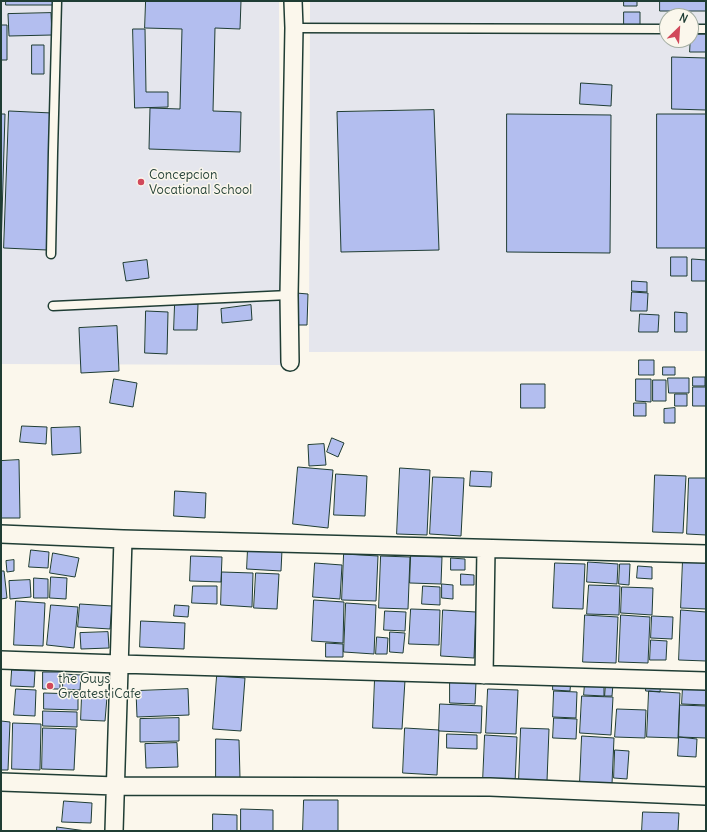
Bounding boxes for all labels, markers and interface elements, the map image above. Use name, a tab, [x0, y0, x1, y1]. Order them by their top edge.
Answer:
north arrow	[659, 8, 699, 48]
text: N	[677, 10, 690, 26]
place label: Concepcion Vocational School	[149, 167, 252, 198]
marker: Concepcion Vocational School	[136, 177, 146, 187]
place label: the Guys Greatest iCafe	[58, 671, 141, 702]
marker: the Guys Greatest iCafe	[45, 681, 55, 691]

